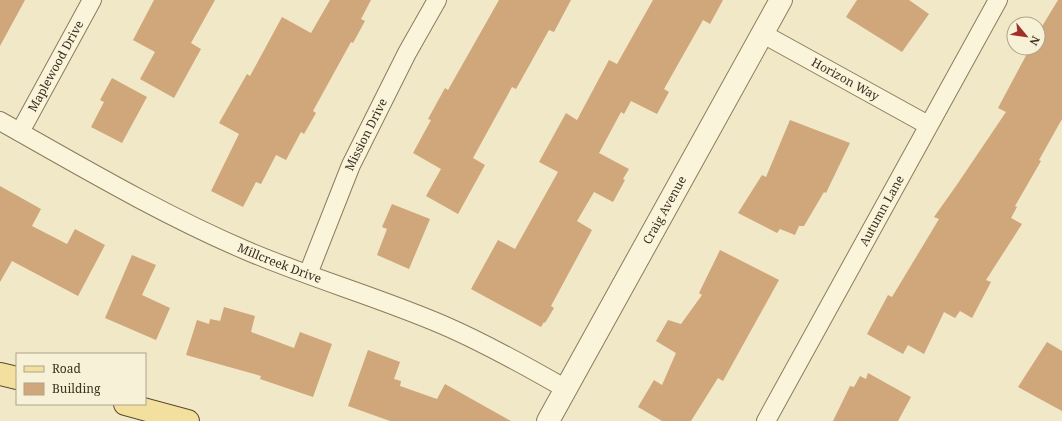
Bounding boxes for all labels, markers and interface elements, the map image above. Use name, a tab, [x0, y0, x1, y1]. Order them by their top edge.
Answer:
north arrow	[1006, 16, 1046, 56]
street label: Maplewood Drive	[24, 17, 87, 115]
text: N	[1026, 34, 1044, 49]
street label: Horizon Way	[809, 53, 883, 105]
street label: Mission Drive	[341, 95, 391, 173]
street label: Autumn Lane	[855, 172, 908, 249]
street label: Craig Avenue	[638, 173, 690, 247]
street label: Millcreek Drive	[235, 239, 324, 287]
legend	[16, 353, 146, 405]
text: Road	[52, 360, 82, 377]
text: Building	[52, 380, 101, 397]

